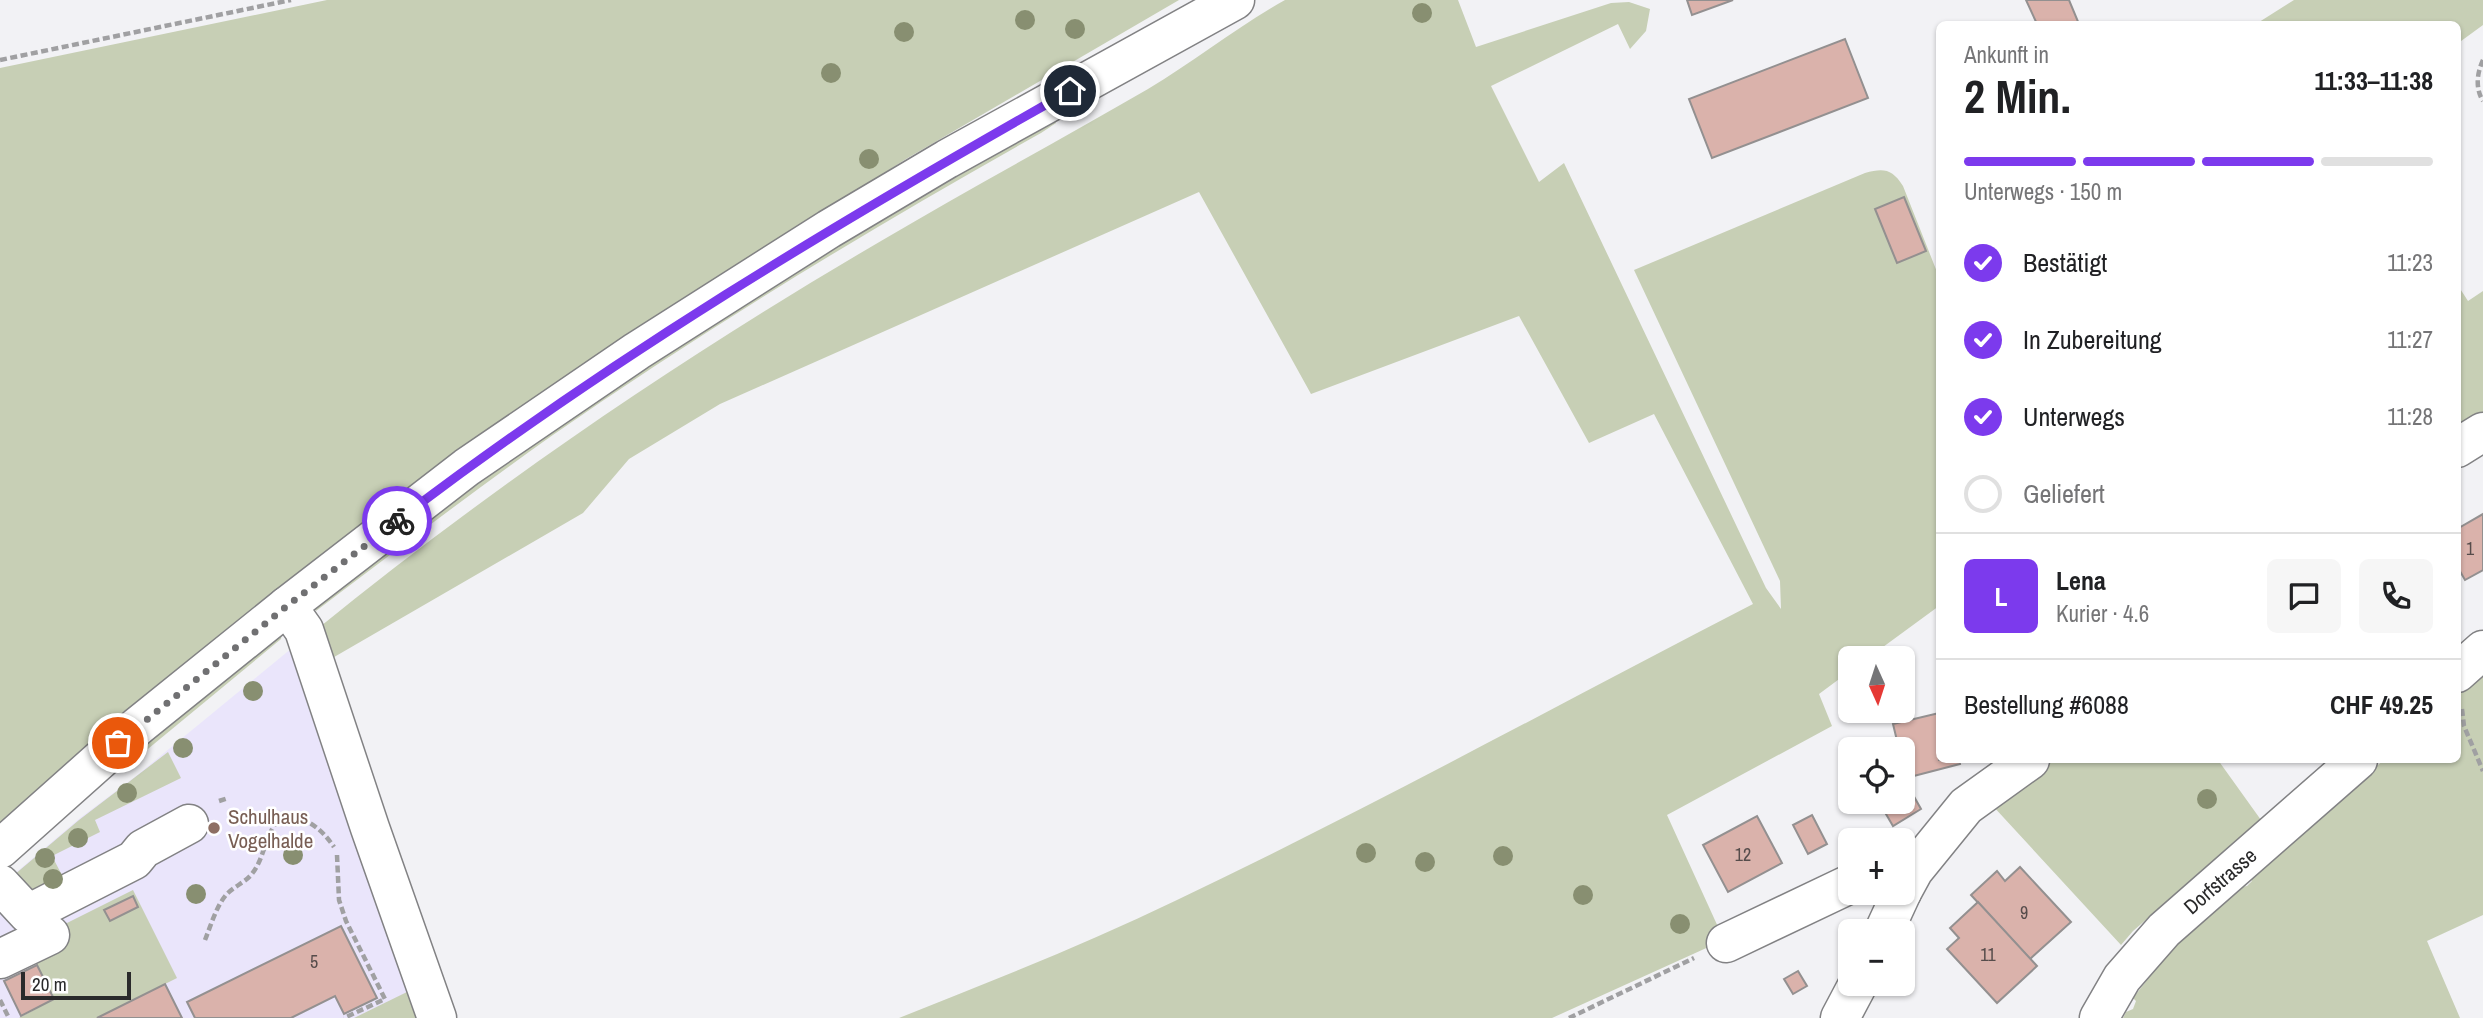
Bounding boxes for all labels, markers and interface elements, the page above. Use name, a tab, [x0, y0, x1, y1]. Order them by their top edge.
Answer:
text: Ankunft in	[1964, 39, 2049, 70]
pin	[1040, 61, 1100, 121]
text: 11:33–11:38	[2314, 63, 2433, 98]
text: 2 Min.	[1964, 65, 2071, 127]
icon: home	[1051, 72, 1089, 110]
text: Unterwegs · 150 m	[1964, 176, 2122, 207]
icon: check	[1964, 244, 2002, 282]
text: Bestätigt	[2023, 245, 2107, 280]
text: 11:23	[2387, 247, 2433, 278]
icon: check	[1964, 321, 2002, 359]
text: In Zubereitung	[2023, 322, 2162, 357]
text: 11:27	[2387, 324, 2433, 355]
icon: check	[1964, 398, 2002, 436]
text: Unterwegs	[2023, 399, 2125, 434]
text: 11:28	[2387, 401, 2433, 432]
text: Geliefert	[2023, 476, 2105, 511]
courier	[362, 486, 432, 556]
icon: bike	[378, 502, 416, 540]
house number: 1	[2466, 536, 2475, 561]
button: chat	[2267, 559, 2341, 633]
button: phone	[2359, 559, 2433, 633]
text: Lena	[2056, 563, 2106, 598]
text: L	[1994, 579, 2008, 614]
text: Kurier · 4.6	[2056, 598, 2149, 629]
north arrow	[1838, 646, 1914, 723]
map controls	[1838, 646, 1915, 996]
text: Bestellung #6088	[1964, 687, 2129, 722]
text: CHF 49.25	[2330, 687, 2433, 722]
pin	[88, 713, 148, 773]
icon: bag	[99, 724, 137, 762]
button: locate	[1838, 737, 1915, 814]
place label: Schulhaus Vogelhalde	[228, 802, 313, 855]
marker: Schulhaus Vogelhalde	[206, 820, 222, 836]
button: +	[1838, 828, 1915, 905]
street label: Dorfstrasse	[2177, 841, 2263, 921]
house number: 12	[1735, 842, 1751, 867]
house number: 9	[2020, 900, 2028, 925]
button: −	[1838, 919, 1915, 996]
house number: 11	[1980, 942, 1996, 967]
house number: 5	[310, 949, 318, 974]
scale bar	[21, 969, 131, 1001]
text: 20 m	[32, 971, 67, 997]

